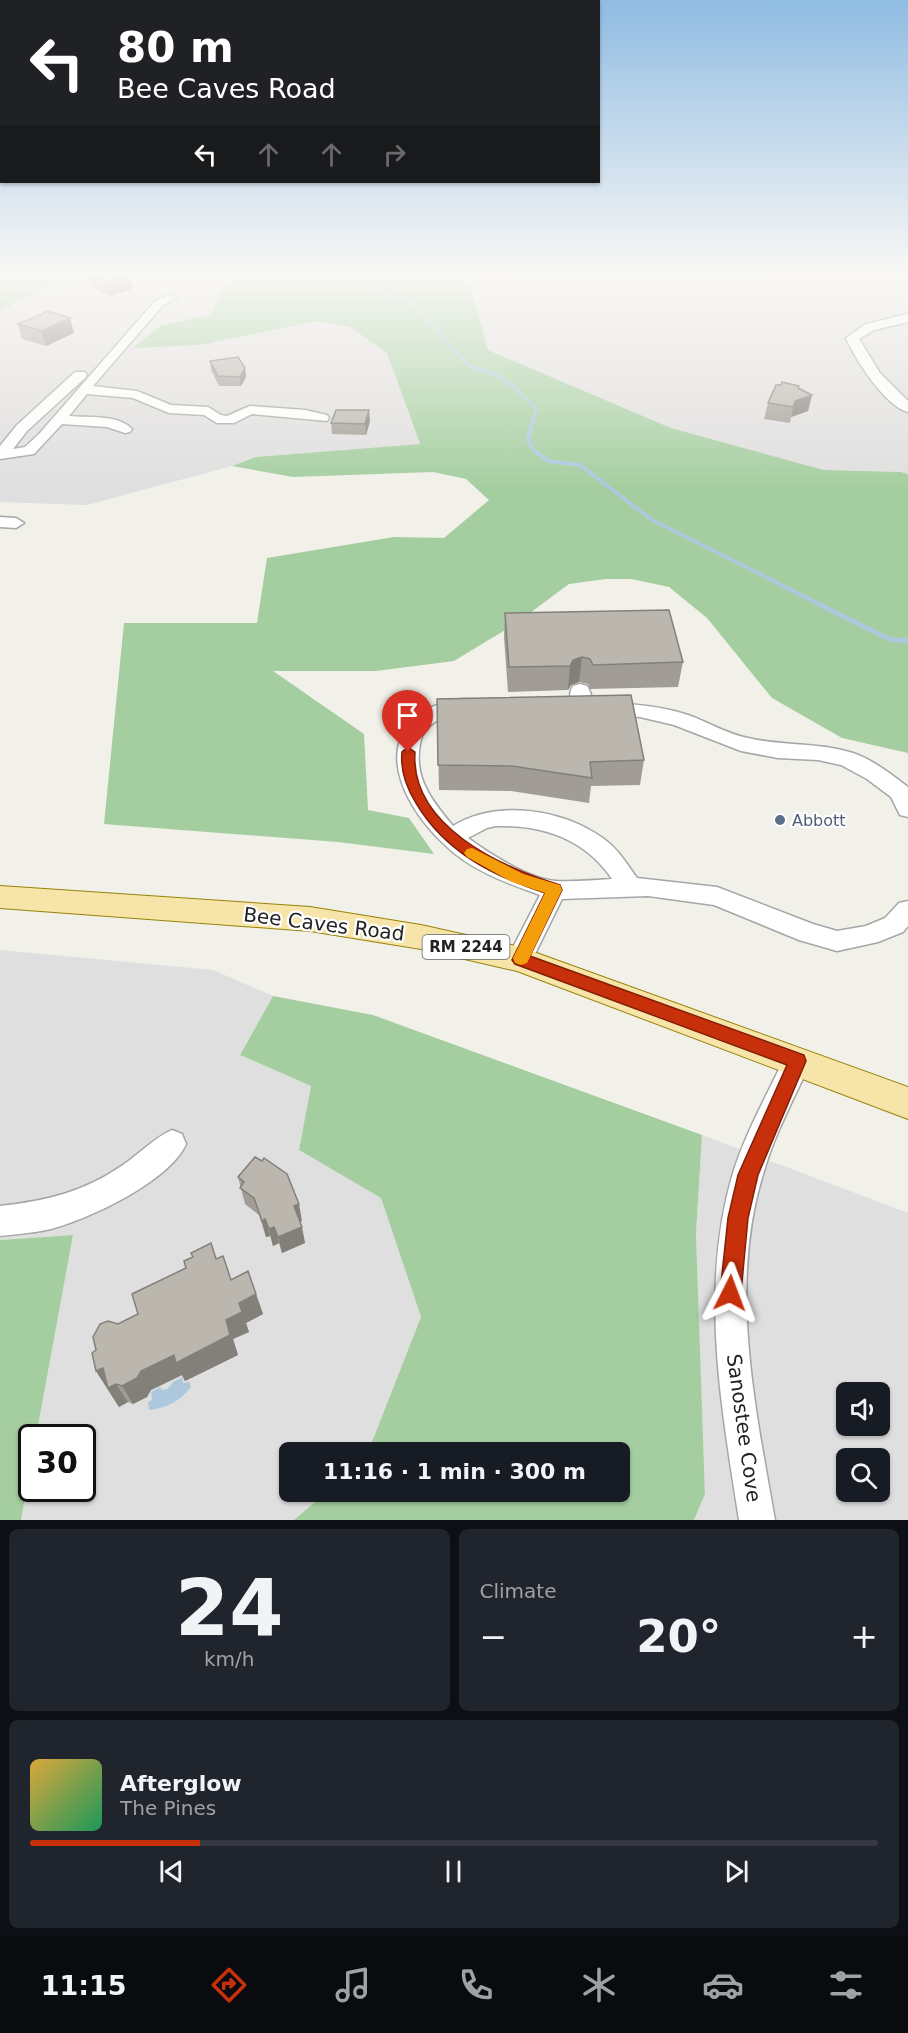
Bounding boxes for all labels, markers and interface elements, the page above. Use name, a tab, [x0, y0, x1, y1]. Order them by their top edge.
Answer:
text: 80 m	[117, 23, 234, 72]
icon: left	[18, 24, 96, 102]
text: Bee Caves Road	[117, 73, 336, 104]
icon: left	[189, 138, 222, 171]
icon: ahead	[252, 138, 285, 171]
icon: ahead	[315, 138, 348, 171]
icon: right	[378, 138, 411, 171]
pin	[382, 690, 433, 752]
icon: arrive	[391, 699, 424, 732]
place label: Abbott	[792, 811, 846, 830]
marker: Abbott	[773, 813, 787, 827]
street label: Bee Caves Road	[242, 902, 406, 946]
road number: RM 2244	[422, 935, 510, 959]
position arrow	[698, 1261, 762, 1325]
street label: Sanostee Cove	[722, 1352, 766, 1504]
map controls	[836, 1382, 890, 1502]
button: sound	[836, 1382, 890, 1436]
speed limit sign: 30	[18, 1424, 96, 1502]
button: search	[836, 1448, 890, 1502]
text: 11:16 · 1 min · 300 m	[323, 1459, 586, 1484]
text: 24	[175, 1563, 284, 1653]
text: Climate	[480, 1579, 556, 1603]
text: 20°	[636, 1610, 721, 1663]
text: −	[480, 1617, 507, 1656]
text: +	[850, 1617, 878, 1656]
text: km/h	[204, 1647, 254, 1671]
text: Afterglow	[120, 1771, 242, 1796]
text: The Pines	[120, 1796, 216, 1820]
icon: previous	[155, 1855, 188, 1888]
icon: pause	[437, 1855, 470, 1888]
icon: next	[720, 1855, 753, 1888]
icon: directions	[208, 1964, 250, 2006]
icon: music	[332, 1964, 374, 2006]
icon: phone	[455, 1964, 497, 2006]
icon: climate	[578, 1964, 620, 2006]
icon: car	[702, 1964, 744, 2006]
icon: filters	[825, 1964, 867, 2006]
text: 11:15	[41, 1970, 127, 2001]

